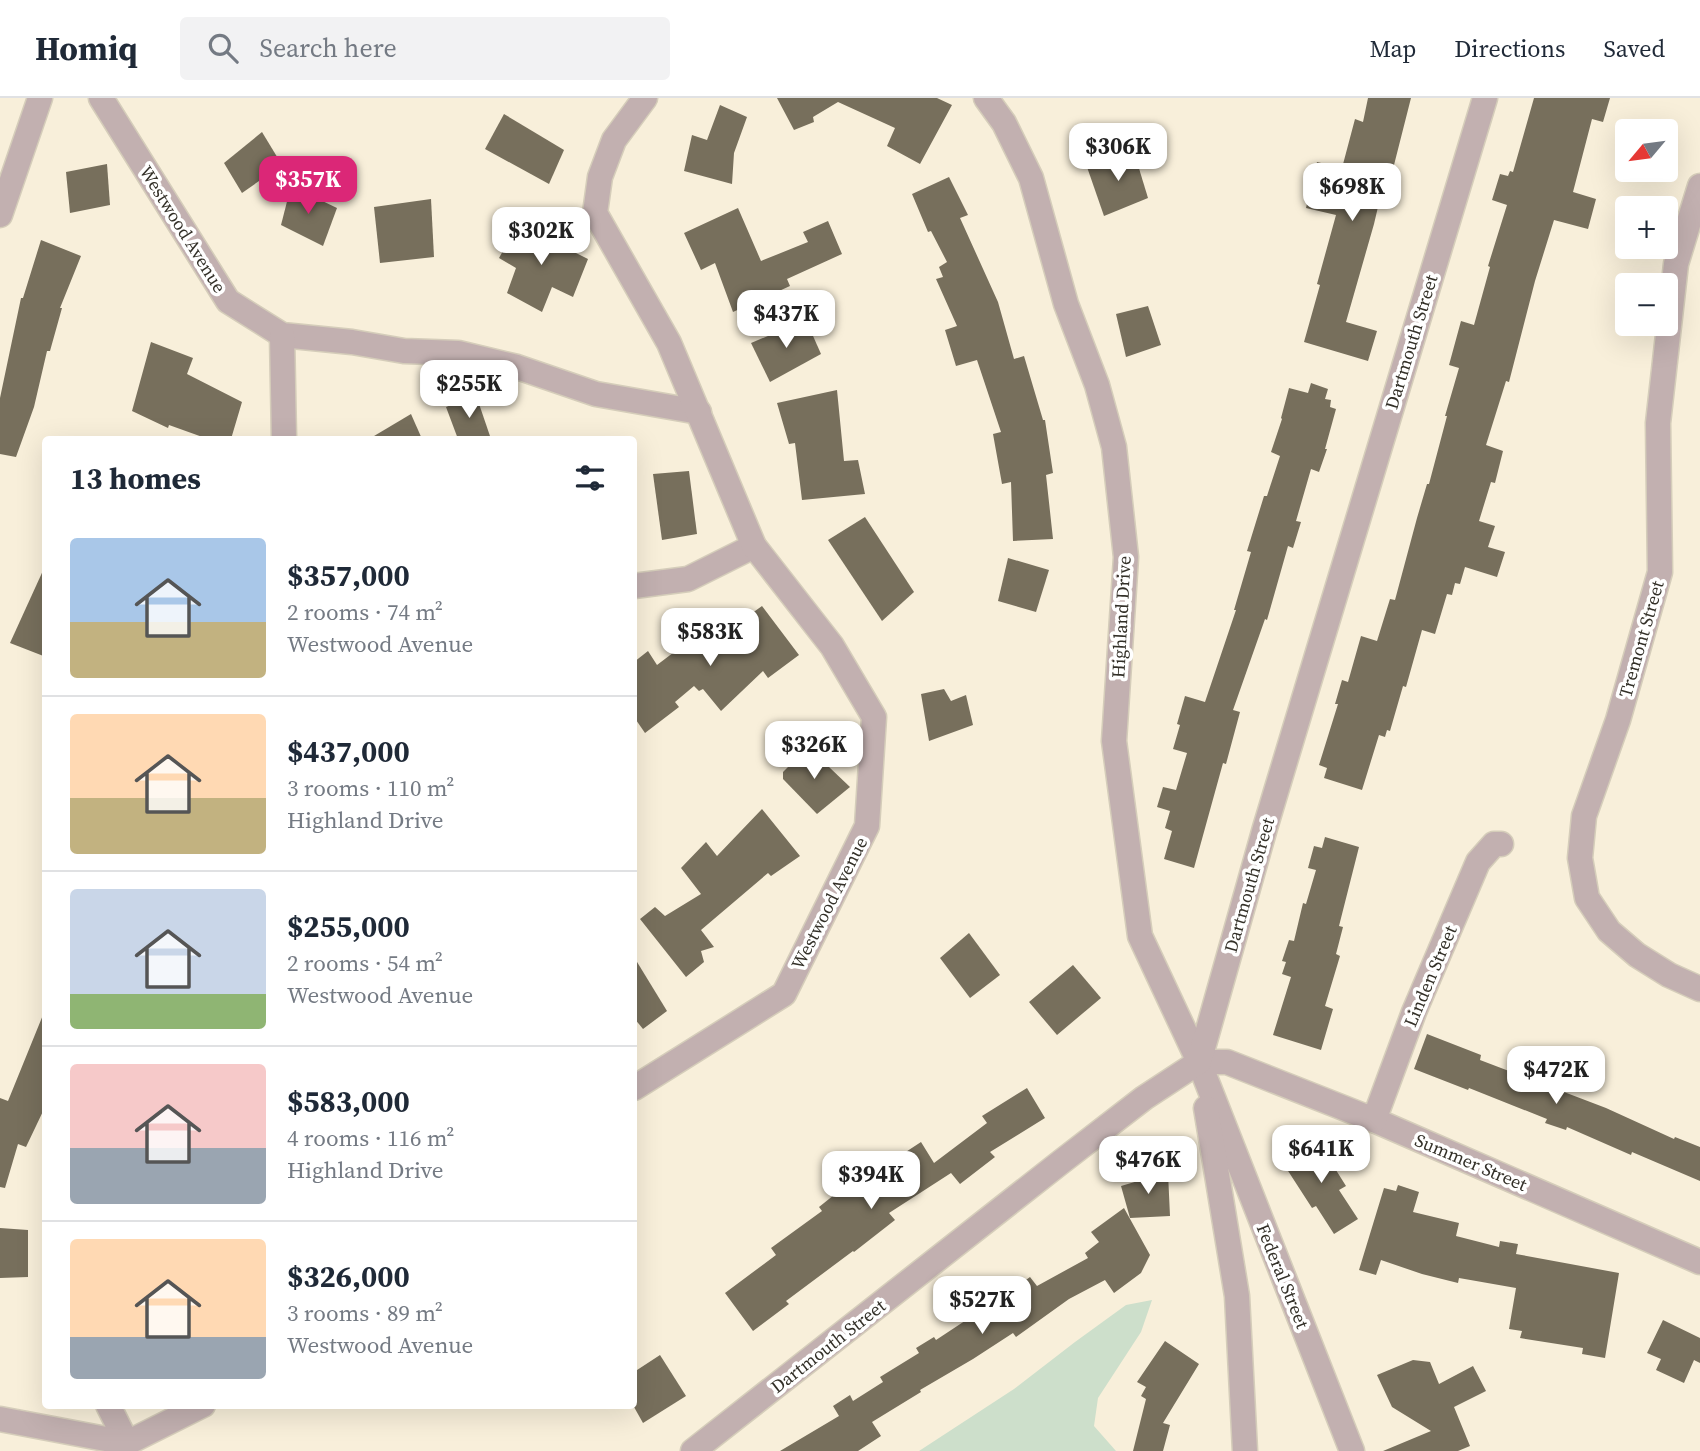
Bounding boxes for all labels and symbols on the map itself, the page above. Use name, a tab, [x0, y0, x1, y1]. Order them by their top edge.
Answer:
north arrow	[1615, 119, 1678, 182]
pin: $306K	[1069, 123, 1167, 183]
pin: $357K	[259, 156, 357, 216]
street label: Westwood Avenue	[134, 161, 232, 297]
pin: $698K	[1303, 164, 1401, 223]
pin: $302K	[492, 208, 590, 267]
street label: Dartmouth Street	[1379, 272, 1443, 412]
pin: $437K	[737, 290, 835, 350]
pin: $255K	[420, 360, 518, 420]
street label: Highland Drive	[1105, 555, 1137, 679]
street label: Tremont Street	[1612, 578, 1670, 700]
pin: $583K	[661, 608, 759, 668]
pin: $326K	[765, 722, 863, 781]
street label: Dartmouth Street	[1218, 814, 1280, 955]
street label: Westwood Avenue	[785, 832, 873, 974]
street label: Linden Street	[1397, 921, 1463, 1031]
pin: $472K	[1507, 1046, 1605, 1106]
pin: $641K	[1272, 1126, 1370, 1185]
street label: Summer Street	[1411, 1127, 1531, 1197]
pin: $476K	[1099, 1136, 1197, 1196]
pin: $394K	[822, 1152, 920, 1211]
street label: Federal Street	[1251, 1220, 1315, 1332]
pin: $527K	[933, 1276, 1031, 1336]
street label: Dartmouth Street	[765, 1293, 891, 1399]

